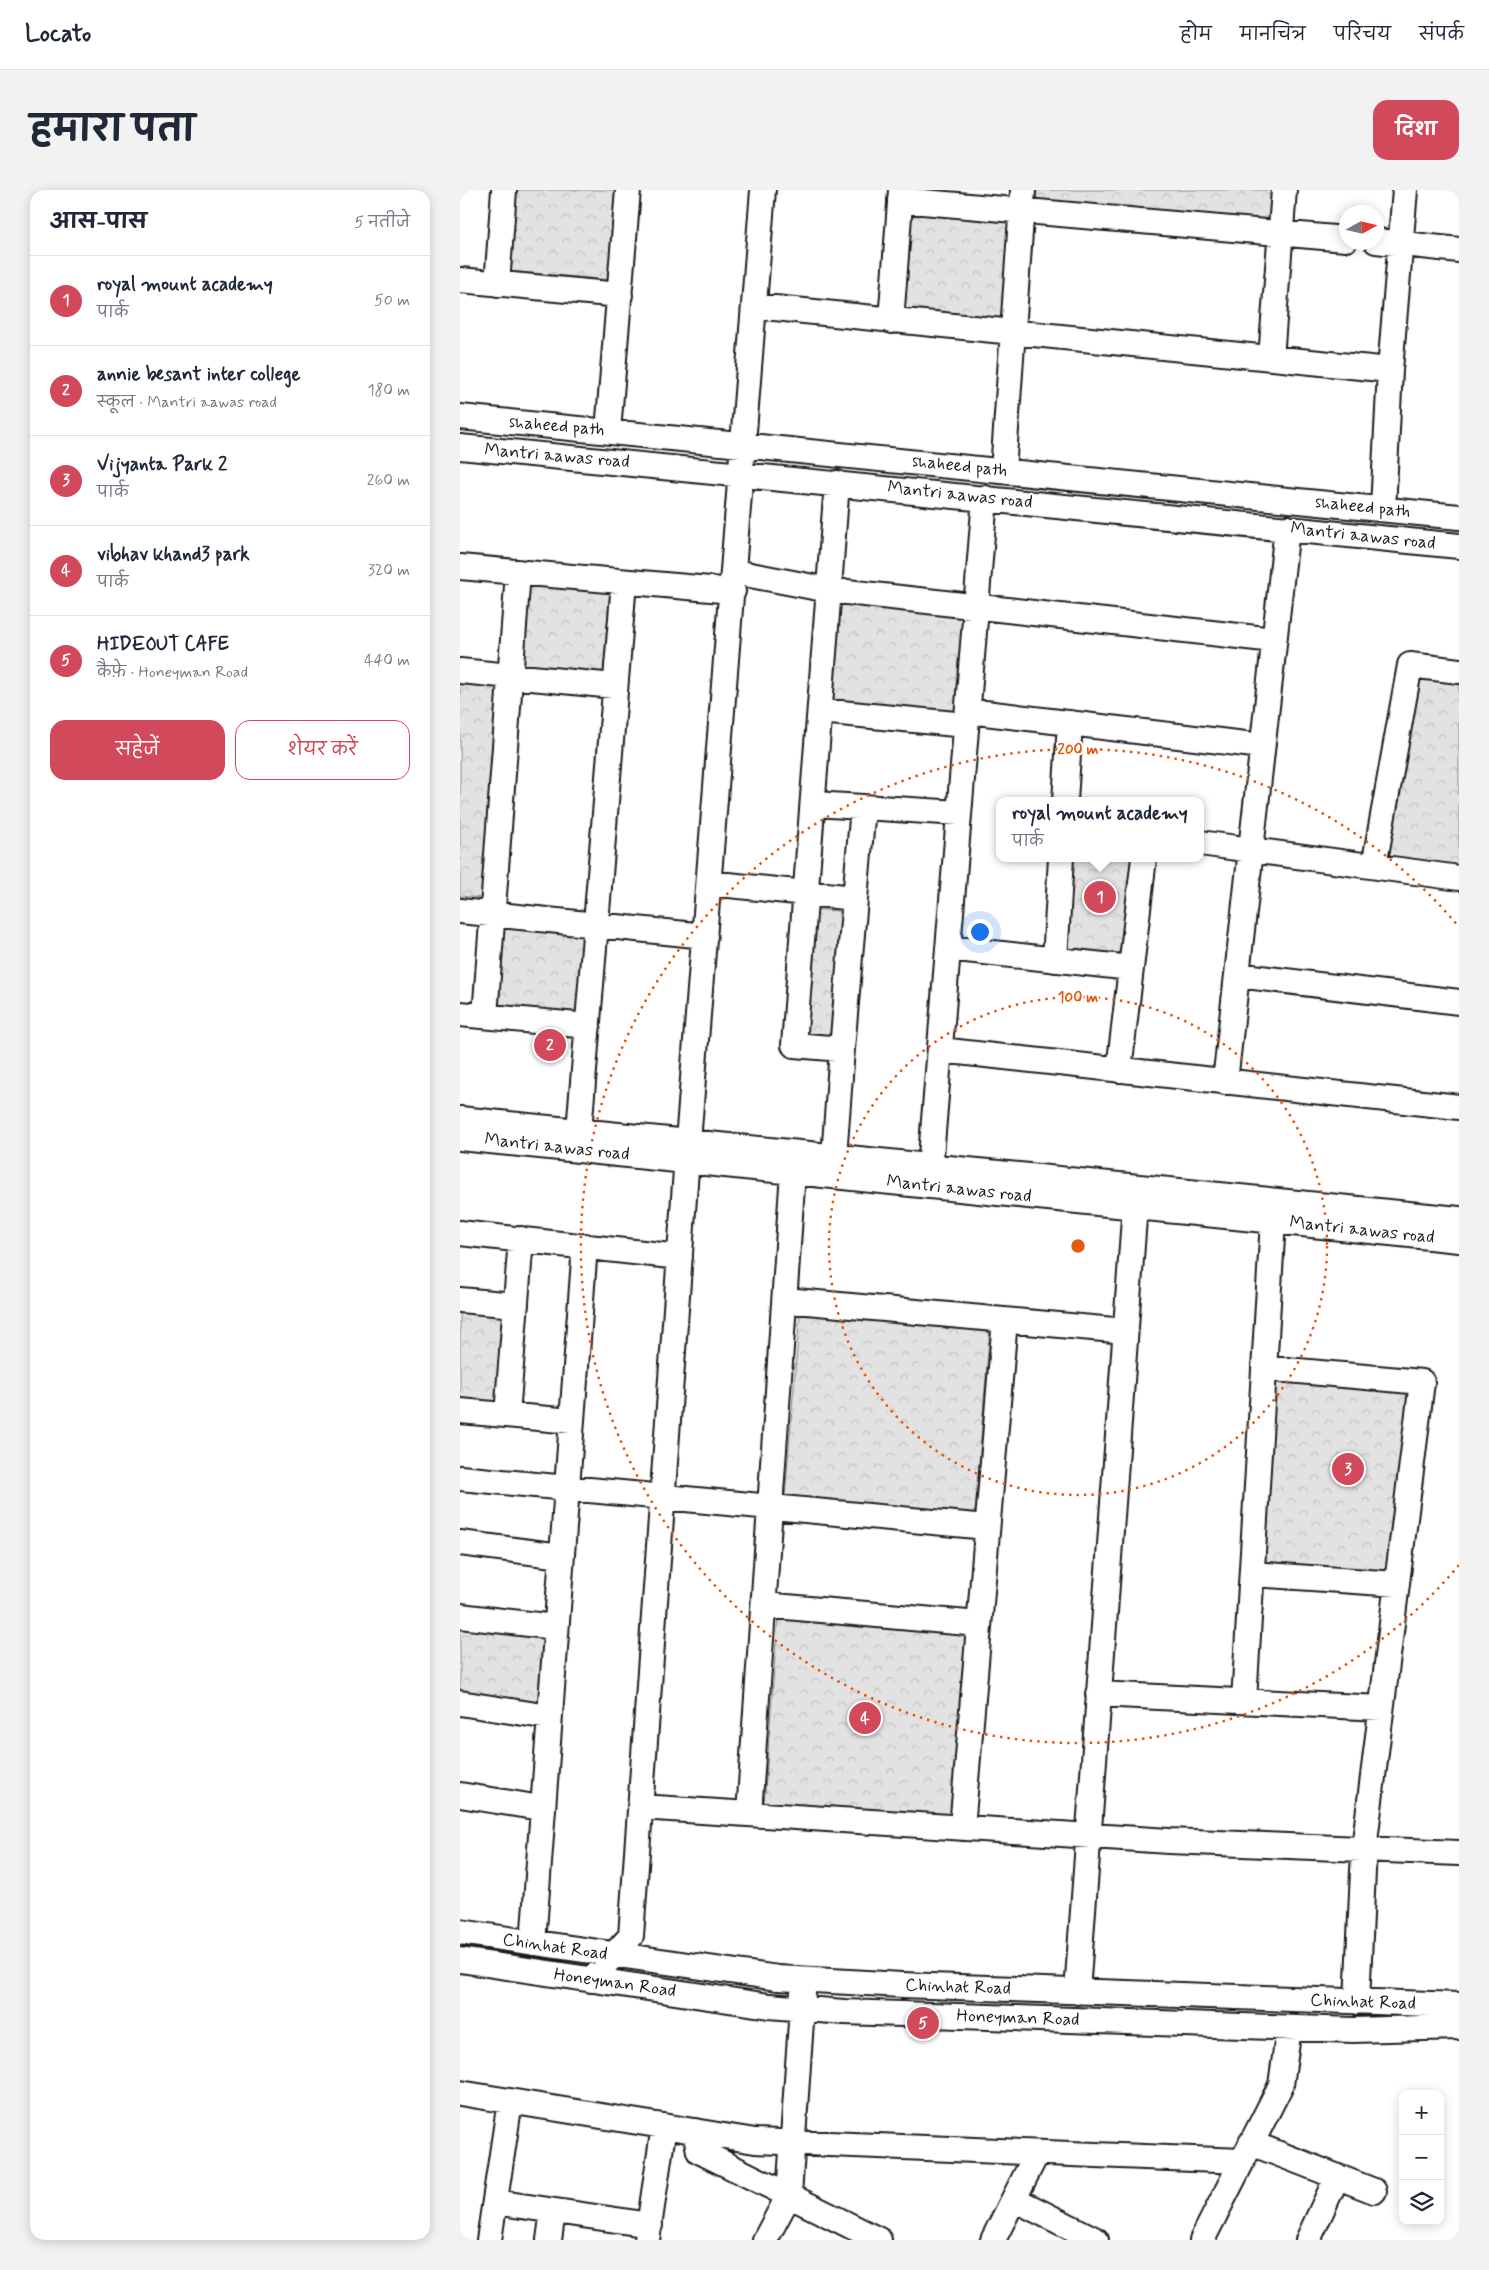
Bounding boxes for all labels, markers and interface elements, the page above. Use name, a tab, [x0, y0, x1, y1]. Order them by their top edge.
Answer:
text: Locato	[25, 19, 91, 50]
text: होम	[1180, 23, 1212, 47]
text: मानचित्र	[1240, 23, 1306, 47]
text: परिचय	[1334, 23, 1391, 47]
text: संपर्क	[1419, 23, 1464, 47]
button: दिशा	[1373, 100, 1459, 160]
text: हमारा पता	[30, 107, 195, 153]
north arrow	[1339, 205, 1384, 250]
text: आस-पास	[50, 208, 147, 236]
text: 5 नतीजे	[355, 212, 410, 233]
text: royal mount academy	[97, 272, 273, 297]
text: 1	[62, 290, 70, 311]
text: 50 m	[374, 290, 410, 311]
text: पार्क	[97, 302, 128, 323]
text: annie besant inter college	[97, 362, 300, 387]
text: 2	[62, 380, 70, 401]
text: 180 m	[367, 380, 410, 401]
text: स्कूल · Mantri aawas road	[97, 392, 277, 413]
street label: shaheed path	[508, 410, 606, 442]
street label: Mantri aawas road	[483, 438, 631, 474]
street label: shaheed path	[911, 449, 1009, 483]
text: Vijyanta Park 2	[97, 452, 227, 477]
text: 3	[62, 470, 70, 491]
text: 260 m	[367, 470, 410, 491]
street label: Mantri aawas road	[886, 475, 1034, 515]
text: पार्क	[97, 482, 128, 503]
street label: shaheed path	[1314, 490, 1412, 524]
street label: Mantri aawas road	[1289, 516, 1437, 556]
text: vibhav khand3 park	[97, 542, 250, 567]
text: 4	[61, 560, 71, 581]
text: 320 m	[368, 560, 410, 581]
text: पार्क	[97, 572, 128, 593]
text: HIDEOUT CAFE	[97, 632, 229, 657]
text: 5	[61, 650, 71, 671]
text: 440 m	[364, 650, 410, 671]
text: कैफ़े · Honeyman Road	[97, 662, 248, 683]
button: सहेजें	[50, 720, 225, 780]
button: शेयर करें	[235, 720, 410, 780]
text: 200 m	[1058, 740, 1099, 760]
popup	[996, 797, 1204, 862]
text: royal mount academy	[1012, 801, 1188, 826]
text: पार्क	[1012, 831, 1044, 852]
pin: 1	[1084, 878, 1116, 916]
your location	[967, 919, 993, 945]
text: 100 m	[1058, 988, 1098, 1008]
pin: 2	[534, 1026, 566, 1064]
street label: Mantri aawas road	[483, 1127, 631, 1167]
street label: Mantri aawas road	[885, 1169, 1033, 1209]
street label: Mantri aawas road	[1288, 1210, 1436, 1250]
centre of rings	[1069, 1237, 1087, 1255]
pin: 3	[1332, 1450, 1364, 1488]
pin: 4	[849, 1699, 881, 1737]
street label: Chinhat Road	[501, 1928, 609, 1966]
street label: Honeyman Road	[552, 1963, 678, 2003]
street label: Chinhat Road	[905, 1973, 1011, 2001]
street label: Chinhat Road	[1310, 1988, 1416, 2016]
pin: 5	[907, 2004, 939, 2042]
street label: Honeyman Road	[956, 2004, 1080, 2032]
map controls	[1399, 2090, 1444, 2225]
button: +	[1399, 2090, 1444, 2135]
button: −	[1399, 2135, 1444, 2180]
button: layers	[1399, 2180, 1444, 2225]

